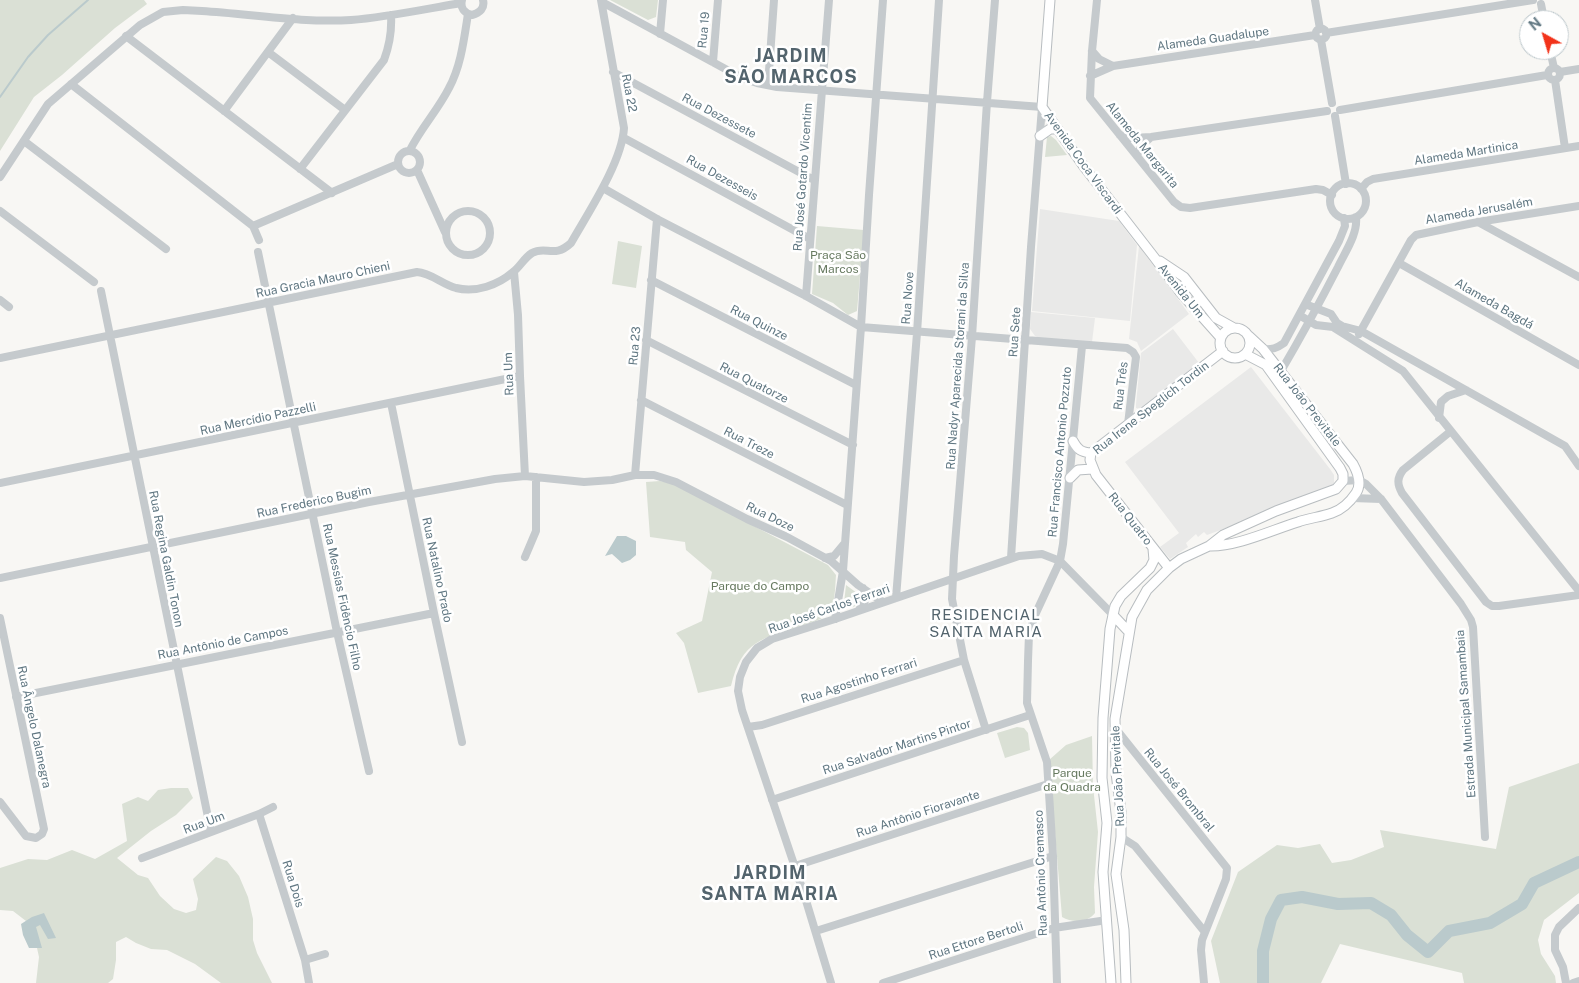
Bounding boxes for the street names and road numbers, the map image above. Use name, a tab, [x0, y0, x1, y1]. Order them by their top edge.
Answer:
street label: Rua 19	[695, 11, 713, 49]
street label: Alameda Guadalupe	[1156, 24, 1270, 54]
street label: Rua 22	[618, 73, 640, 113]
street label: Rua Dezessete	[679, 90, 759, 142]
street label: Alameda Margarita	[1103, 99, 1181, 191]
street label: Rua José Gotardo Vicentim	[791, 102, 815, 252]
street label: Avenida Coca Viscardi	[1041, 109, 1125, 217]
street label: Alameda Martinica	[1413, 138, 1519, 168]
street label: Rua Dezesseis	[684, 152, 760, 204]
street label: Alameda Jerusalém	[1424, 194, 1534, 228]
street label: Rua Gracia Mauro Chieni	[255, 259, 391, 301]
street label: Avenida Um	[1155, 261, 1207, 321]
street label: Rua Nadyr Aparecida Storani da Silva	[944, 262, 972, 470]
street label: Rua Nove	[899, 271, 917, 325]
street label: Alameda Bagdá	[1452, 276, 1536, 332]
street label: Rua Quinze	[728, 302, 790, 344]
street label: Rua Sete	[1006, 306, 1024, 358]
street label: Rua 23	[626, 326, 644, 366]
street label: Rua Um	[501, 352, 517, 396]
street label: Rua Irene Speglich Tordin	[1090, 358, 1212, 458]
street label: Rua Quatorze	[717, 359, 791, 407]
street label: Rua Três	[1111, 361, 1131, 411]
street label: Rua João Previtale	[1270, 361, 1344, 449]
street label: Rua Francisco Antonio Pozzuto	[1045, 366, 1075, 538]
street label: Rua Mercídio Pazzelli	[199, 400, 317, 438]
street label: Rua Treze	[721, 424, 777, 462]
street label: Rua Frederico Bugim	[255, 483, 373, 521]
street label: Rua Regina Galdin Tonon	[146, 490, 186, 628]
street label: Rua Quatro	[1105, 490, 1155, 548]
street label: Rua Doze	[743, 499, 797, 535]
street label: Rua Natalino Prado	[419, 516, 455, 624]
street label: Rua Messias Fidêncio Filho	[319, 522, 365, 672]
street label: Rua José Carlos Ferrari	[766, 581, 892, 637]
street label: Rua Antônio de Campos	[157, 623, 289, 663]
street label: Estrada Municipal Samambaia	[1453, 630, 1479, 798]
street label: Rua Agostinho Ferrari	[799, 655, 919, 707]
street label: Rua Ângelo Dalanegra	[14, 665, 54, 789]
street label: Rua Salvador Martins Pintor	[821, 716, 973, 778]
street label: Rua João Previtale	[1108, 725, 1128, 827]
street label: Rua José Brombral	[1141, 745, 1217, 835]
street label: Rua Antônio Fioravante	[854, 787, 982, 841]
street label: Rua Um	[181, 809, 227, 837]
street label: Rua Antônio Cremasco	[1032, 810, 1050, 936]
street label: Rua Dois	[279, 859, 307, 909]
street label: Rua Ettore Bertoli	[927, 919, 1025, 963]

